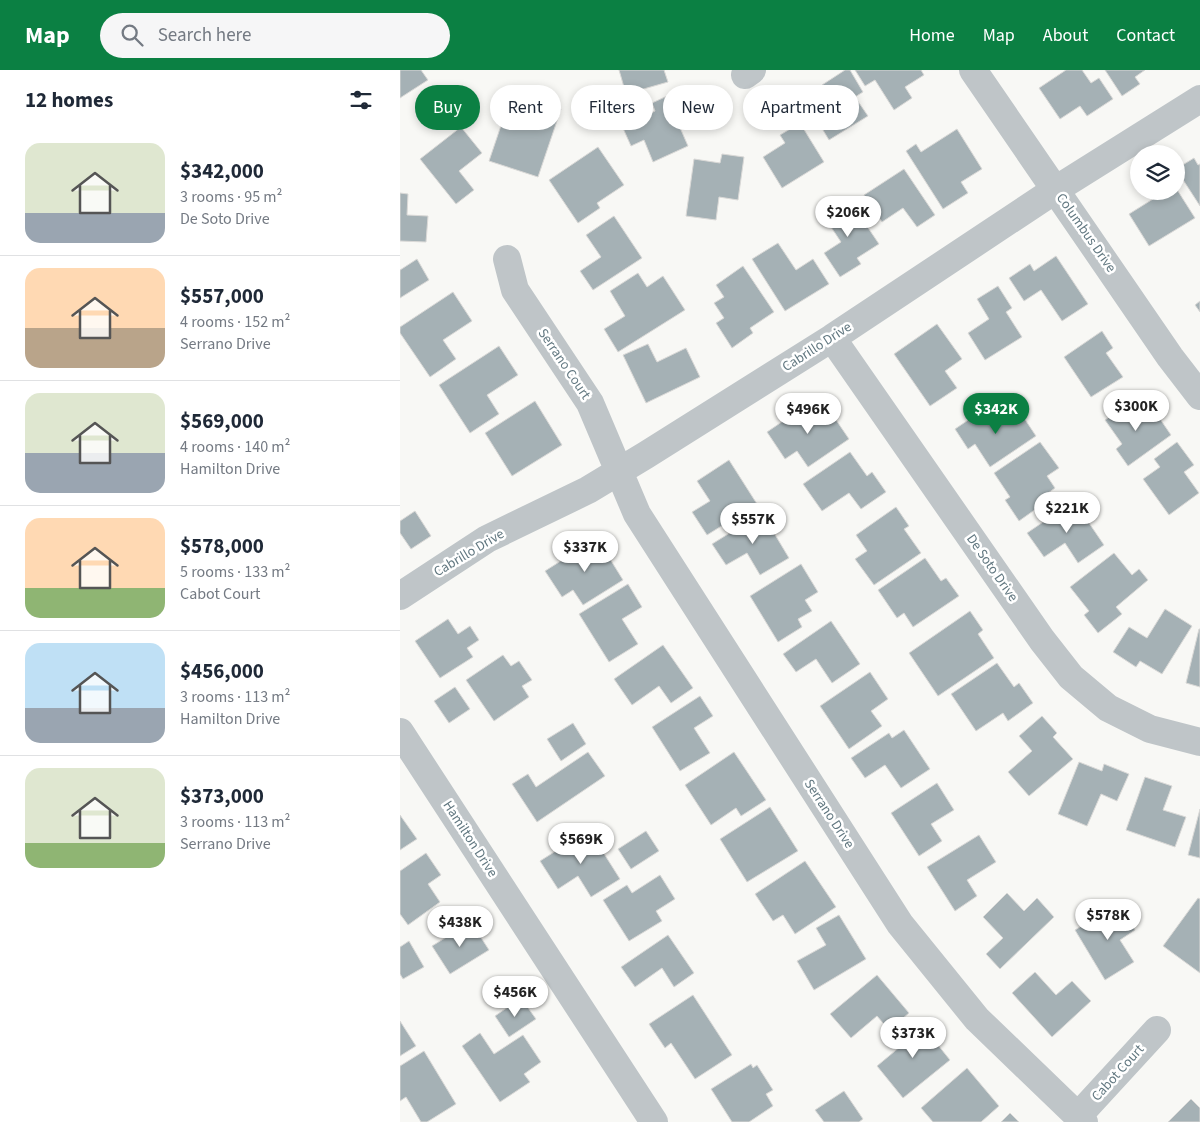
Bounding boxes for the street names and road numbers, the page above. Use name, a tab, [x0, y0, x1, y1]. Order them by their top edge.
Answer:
street label: Columbus Drive	[1051, 189, 1121, 277]
street label: Cabrillo Drive	[778, 317, 856, 377]
street label: Serrano Court	[533, 325, 595, 404]
street label: Cabrillo Drive	[430, 524, 508, 582]
street label: De Soto Drive	[961, 530, 1023, 606]
street label: Serrano Drive	[799, 775, 859, 853]
street label: Hamilton Drive	[438, 797, 502, 881]
street label: Cabot Court	[1087, 1040, 1149, 1106]

